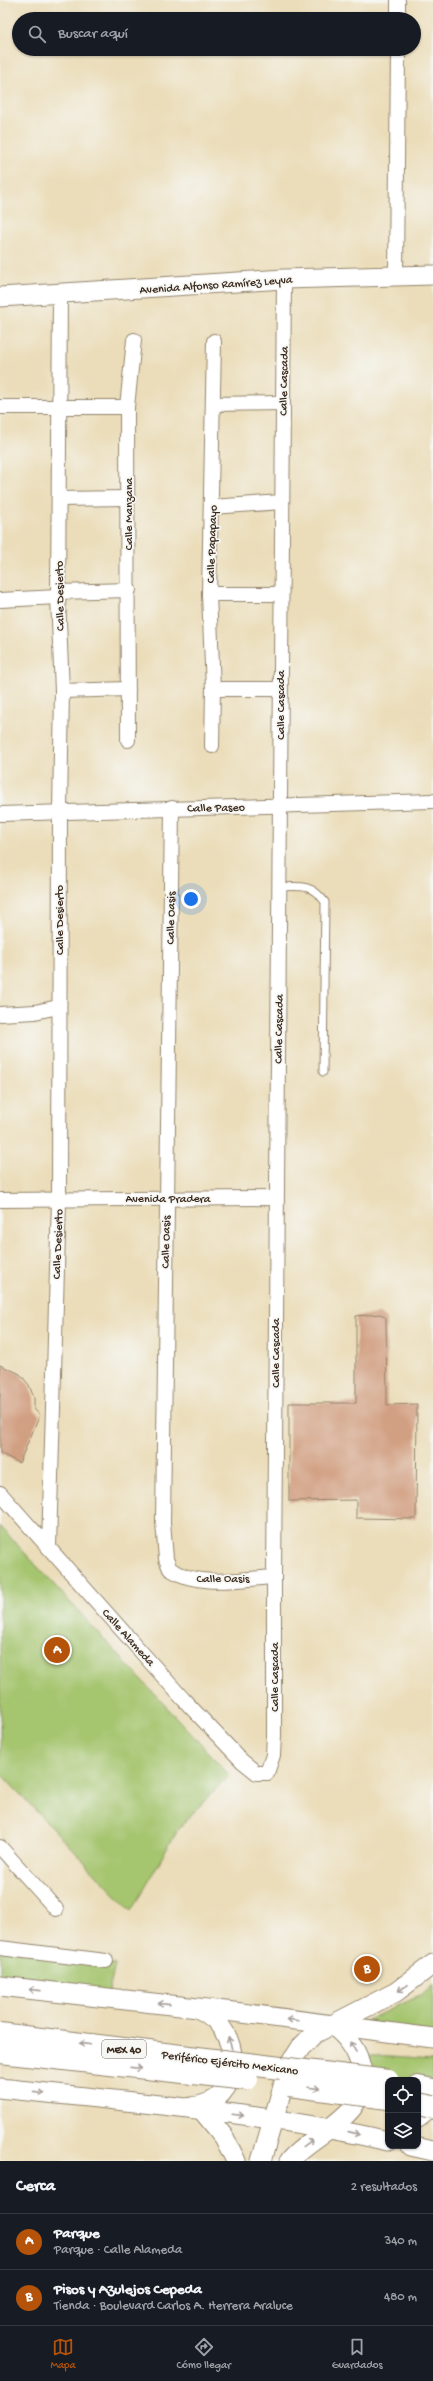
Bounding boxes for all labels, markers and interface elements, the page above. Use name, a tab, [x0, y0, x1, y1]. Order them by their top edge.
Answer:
search box	[12, 12, 421, 56]
icon: search	[26, 23, 48, 45]
text: Buscar aquí	[58, 25, 128, 43]
street label: Avenida Alfonso Ramírez Leyva	[139, 274, 293, 298]
street label: Calle Cascada	[277, 346, 293, 416]
street label: Calle Manzana	[123, 477, 137, 550]
street label: Calle Papapayo	[205, 505, 221, 583]
street label: Calle Desierto	[53, 561, 69, 631]
street label: Calle Cascada	[275, 670, 289, 740]
street label: Calle Paseo	[187, 801, 245, 817]
street label: Calle Desierto	[54, 885, 68, 955]
your location	[181, 889, 201, 909]
street label: Calle Oasis	[165, 891, 179, 945]
street label: Calle Cascada	[272, 994, 288, 1064]
street label: Avenida Pradera	[125, 1193, 211, 1207]
street label: Calle Desierto	[51, 1209, 67, 1279]
street label: Calle Oasis	[160, 1215, 174, 1269]
street label: Calle Cascada	[270, 1318, 284, 1388]
street label: Calle Oasis	[197, 1573, 250, 1587]
street label: Calle Alameda	[98, 1607, 157, 1670]
pin: A	[44, 1635, 70, 1665]
street label: Calle Cascada	[269, 1642, 283, 1712]
pin: B	[354, 1954, 380, 1984]
one-way arrow	[397, 1984, 408, 1993]
one-way arrow	[29, 1986, 42, 1994]
one-way arrow	[158, 2000, 171, 2008]
one-way arrow	[287, 2016, 300, 2024]
one-way arrow	[226, 2036, 233, 2049]
road number: MEX 40	[102, 2040, 146, 2058]
one-way arrow	[79, 2041, 92, 2048]
one-way arrow	[349, 2041, 357, 2053]
street label: Periférico Ejército Mexicano	[160, 2049, 299, 2079]
one-way arrow	[129, 2064, 142, 2072]
map controls	[385, 2077, 421, 2149]
button: locate	[385, 2077, 421, 2113]
one-way arrow	[307, 2084, 320, 2092]
one-way arrow	[32, 2089, 45, 2096]
one-way arrow	[231, 2111, 244, 2118]
button: layers	[385, 2113, 421, 2149]
one-way arrow	[347, 2130, 360, 2138]
one-way arrow	[303, 2139, 314, 2147]
text: Cerca	[16, 2177, 55, 2197]
text: 2 resultados	[351, 2180, 417, 2195]
text: Parque	[54, 2225, 100, 2243]
text: A	[25, 2234, 33, 2249]
text: 340 m	[384, 2234, 417, 2249]
text: Parque · Calle Alameda	[54, 2243, 182, 2258]
text: Pisos y Azulejos Cepeda	[54, 2281, 202, 2299]
text: B	[26, 2290, 32, 2305]
text: 480 m	[384, 2290, 417, 2305]
text: Tienda · Boulevard Carlos A. Herrera Araluce	[54, 2299, 293, 2314]
tab: Mapa	[50, 2336, 76, 2372]
tab: Cómo llegar	[176, 2336, 231, 2372]
tab: Guardados	[332, 2336, 383, 2372]

